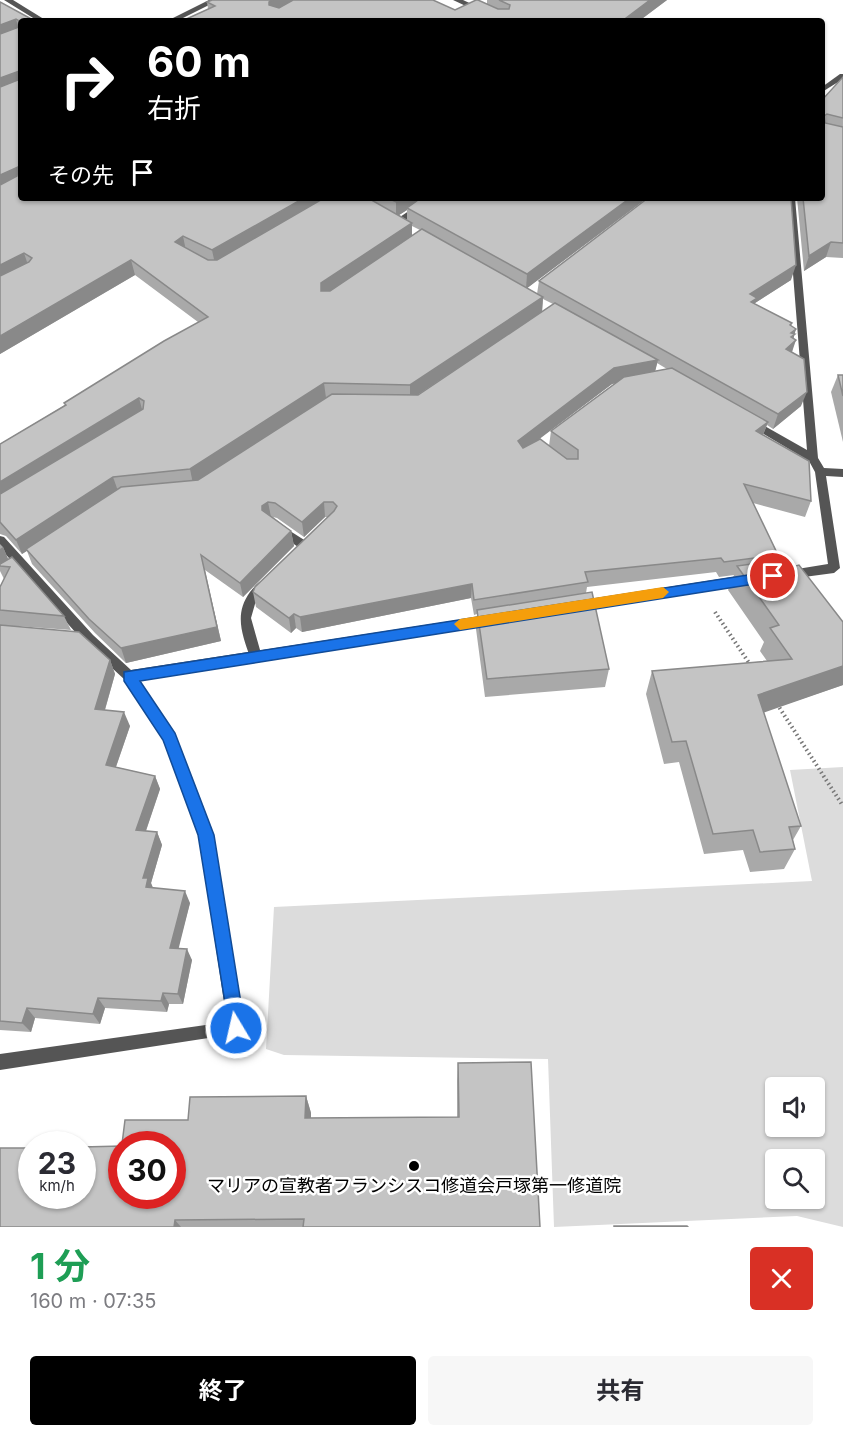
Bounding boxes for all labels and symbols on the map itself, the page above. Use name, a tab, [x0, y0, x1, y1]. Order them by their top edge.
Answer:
pin	[747, 550, 798, 601]
position arrow	[204, 996, 268, 1060]
speed limit sign: 30	[108, 1131, 186, 1209]
marker: マリアの宣教者フランシスコ修道会戸塚第一修道院	[407, 1159, 421, 1173]
place label: マリアの宣教者フランシスコ修道会戸塚第一修道院	[207, 1175, 621, 1196]

